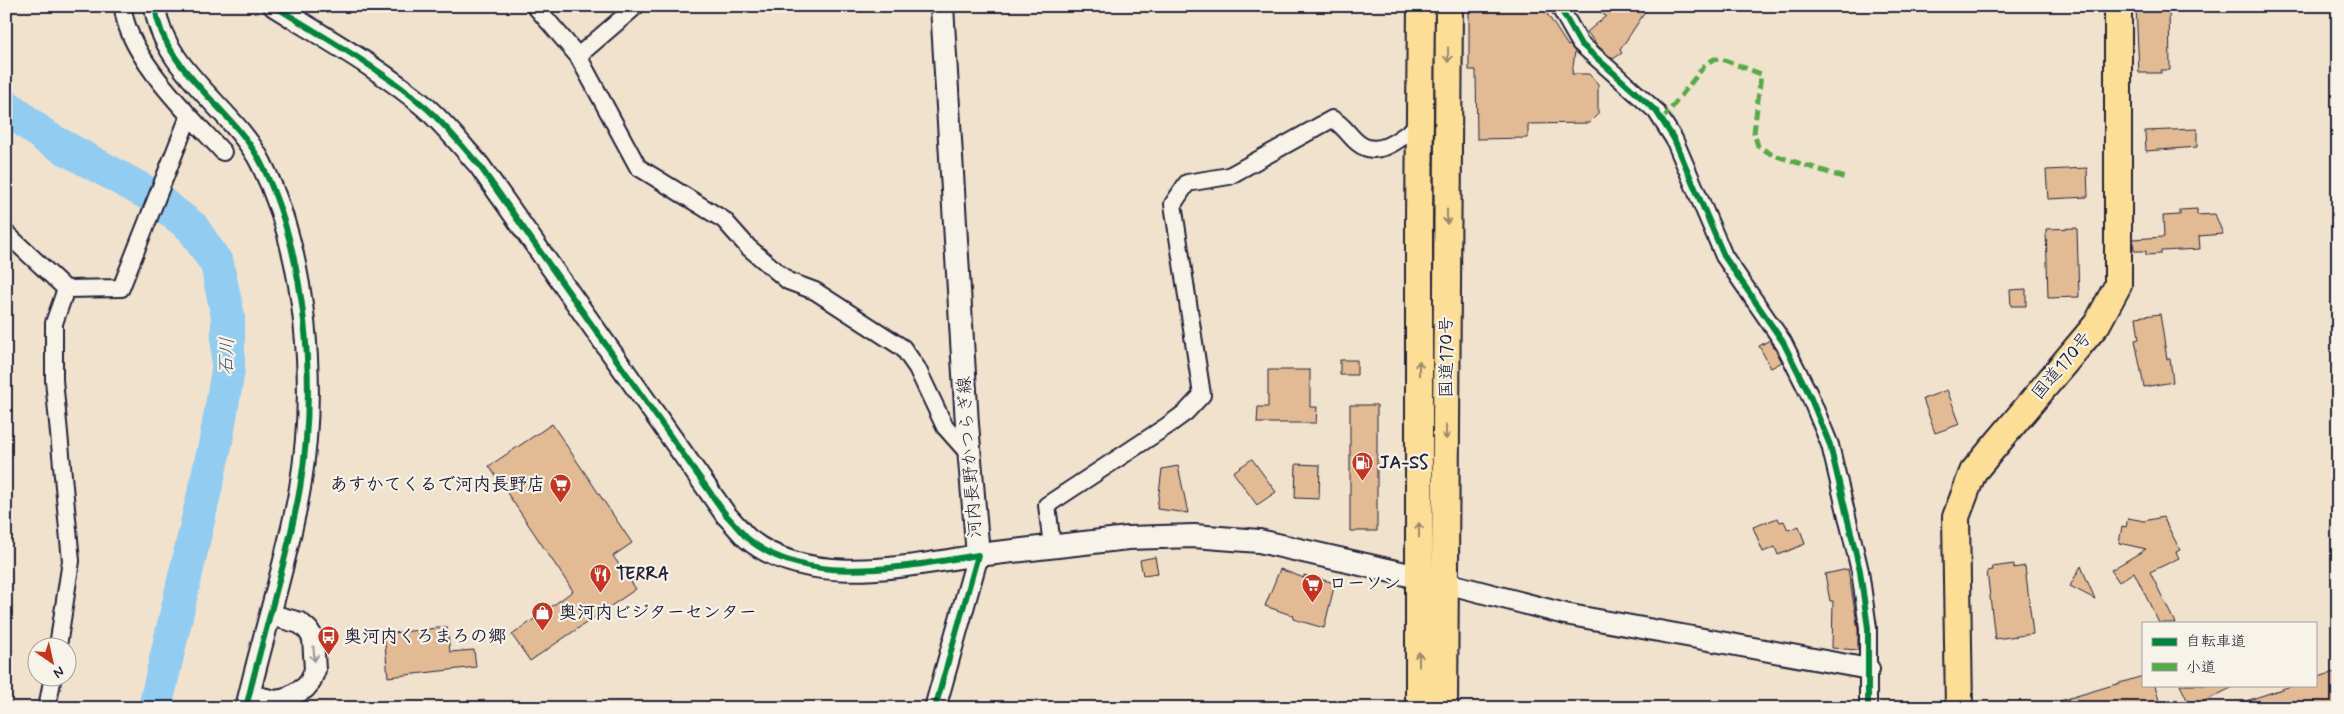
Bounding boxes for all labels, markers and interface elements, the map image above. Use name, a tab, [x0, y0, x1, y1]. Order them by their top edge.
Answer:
one-way arrow	[1443, 46, 1453, 63]
one-way arrow	[1442, 209, 1452, 225]
street label: 国道170号	[1435, 316, 1459, 398]
street label: 国道170号	[2026, 327, 2098, 405]
water label: 石川	[214, 337, 240, 375]
one-way arrow	[1414, 360, 1424, 376]
street label: 河内長野かつらぎ線	[952, 375, 988, 539]
one-way arrow	[1441, 424, 1451, 440]
fuel station icon: JA-SS	[1351, 451, 1375, 482]
place label: JA-SS	[1379, 451, 1429, 475]
place label: あすかてくるで河内長野店	[330, 473, 545, 497]
supermarket icon: あすかてくるで河内長野店	[549, 473, 573, 504]
one-way arrow	[1414, 523, 1424, 539]
restaurant icon: TERRA	[588, 562, 612, 593]
place label: TERRA	[616, 562, 669, 586]
supermarket icon: ローソン	[1301, 572, 1325, 603]
place label: ローソン	[1329, 572, 1401, 596]
shop icon: 奥河内ビジターセンター	[531, 601, 555, 632]
place label: 奥河内ビジターセンター	[559, 601, 757, 625]
legend	[2142, 622, 2316, 686]
bus stop icon: 奥河内くろまろの郷	[316, 625, 340, 656]
place label: 奥河内くろまろの郷	[344, 625, 506, 649]
text: 自転車道	[2186, 632, 2246, 652]
north arrow	[28, 636, 78, 686]
one-way arrow	[309, 645, 319, 661]
one-way arrow	[1414, 651, 1424, 668]
text: 小道	[2186, 658, 2216, 678]
text: N	[50, 662, 68, 682]

